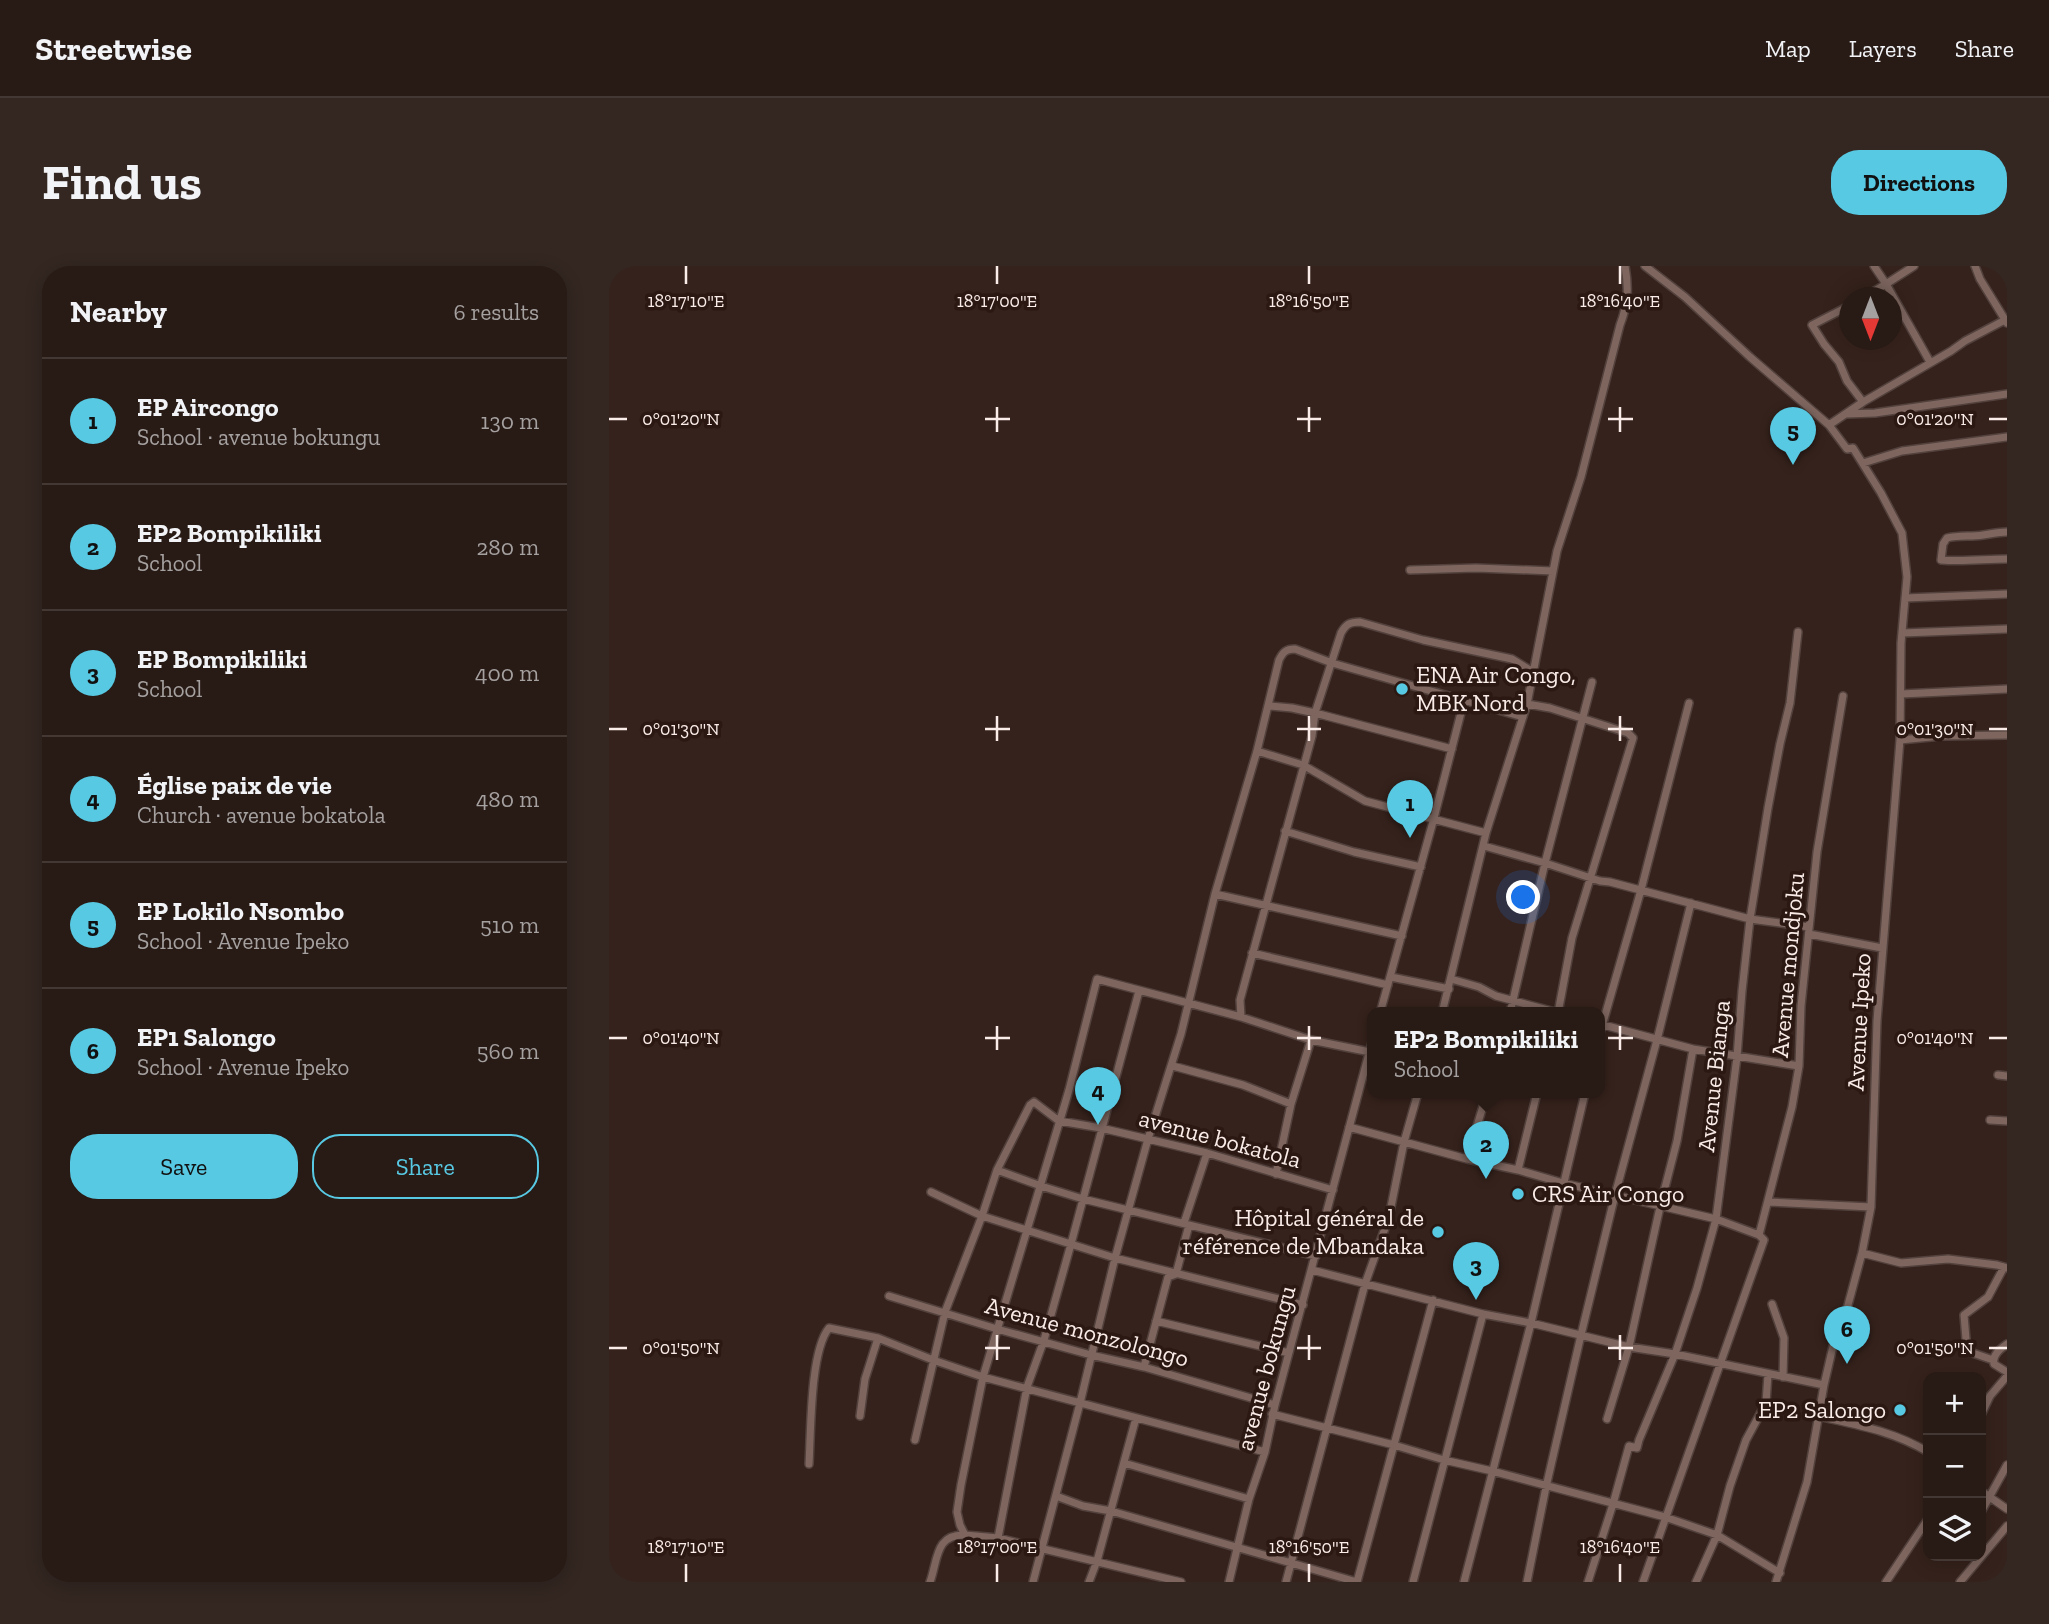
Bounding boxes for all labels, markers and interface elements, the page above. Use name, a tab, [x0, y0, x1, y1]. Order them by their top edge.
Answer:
text: Streetwise	[35, 29, 192, 68]
text: Map	[1765, 34, 1811, 63]
text: Layers	[1849, 34, 1917, 63]
text: Share	[1955, 34, 2014, 63]
button: Directions	[1831, 150, 2007, 215]
text: Find us	[42, 153, 202, 212]
north arrow	[1839, 287, 1902, 350]
text: 18°17'10"E	[648, 290, 724, 312]
text: 18°17'00"E	[957, 290, 1037, 312]
text: 18°16'50"E	[1269, 290, 1349, 312]
text: 18°16'40"E	[1580, 290, 1660, 312]
text: Nearby	[70, 294, 167, 330]
text: 6 results	[453, 298, 539, 326]
text: EP Aircongo	[137, 391, 279, 423]
text: 1	[88, 407, 98, 435]
text: 130 m	[481, 407, 539, 435]
pin: 5	[1770, 407, 1816, 465]
text: 0°01'20"N	[642, 408, 720, 430]
text: 0°01'20"N	[1896, 408, 1974, 430]
text: School · avenue bokungu	[137, 423, 380, 451]
text: EP2 Bompikiliki	[137, 517, 321, 549]
text: 2	[87, 533, 99, 561]
text: 280 m	[476, 533, 539, 561]
text: School	[137, 549, 202, 577]
text: EP Bompikiliki	[137, 643, 307, 675]
text: 3	[87, 659, 99, 687]
text: 400 m	[475, 659, 539, 687]
place label: ENA Air Congo, MBK Nord	[1416, 660, 1576, 717]
text: School	[137, 675, 202, 703]
marker: ENA Air Congo, MBK Nord	[1394, 681, 1410, 697]
text: 0°01'30"N	[643, 718, 719, 740]
text: 0°01'30"N	[1897, 718, 1973, 740]
text: Église paix de vie	[137, 769, 332, 801]
pin: 1	[1387, 780, 1433, 838]
text: 4	[86, 785, 100, 813]
text: 480 m	[476, 785, 539, 813]
text: Church · avenue bokatola	[137, 801, 386, 829]
street label: Avenue mondjoku	[1765, 871, 1810, 1059]
your location	[1506, 880, 1540, 914]
text: EP Lokilo Nsombo	[137, 895, 344, 927]
text: 5	[87, 911, 99, 939]
text: 510 m	[480, 911, 539, 939]
text: School · Avenue Ipeko	[137, 927, 349, 955]
street label: Avenue Ipeko	[1840, 952, 1877, 1091]
street label: Avenue Bianga	[1691, 998, 1736, 1153]
popup	[1367, 1007, 1605, 1098]
text: EP1 Salongo	[137, 1021, 276, 1053]
text: EP2 Bompikiliki	[1394, 1023, 1578, 1055]
text: 0°01'40"N	[642, 1027, 720, 1049]
text: 0°01'40"N	[1896, 1027, 1974, 1049]
text: 6	[87, 1037, 99, 1065]
text: 560 m	[477, 1037, 539, 1065]
text: School · Avenue Ipeko	[137, 1053, 349, 1081]
text: School	[1394, 1055, 1459, 1083]
pin: 4	[1075, 1067, 1121, 1125]
street label: avenue bokatola	[1136, 1103, 1305, 1174]
pin: 2	[1463, 1121, 1509, 1179]
button: Save	[70, 1134, 298, 1199]
button: Share	[312, 1134, 539, 1199]
place label: CRS Air Congo	[1532, 1179, 1684, 1208]
marker: CRS Air Congo	[1510, 1186, 1526, 1202]
place label: Hôpital général de référence de Mbandaka	[1183, 1203, 1424, 1260]
marker: Hôpital général de référence de Mbandaka	[1430, 1224, 1446, 1240]
pin: 3	[1453, 1242, 1499, 1300]
street label: avenue bokungu	[1230, 1282, 1302, 1454]
street label: Avenue monzolongo	[982, 1290, 1192, 1373]
pin: 6	[1824, 1306, 1870, 1364]
text: 0°01'50"N	[642, 1337, 720, 1359]
text: 0°01'50"N	[1896, 1337, 1974, 1359]
map controls	[1923, 1372, 1986, 1561]
button: +	[1923, 1372, 1986, 1435]
place label: EP2 Salongo	[1758, 1395, 1886, 1424]
marker: EP2 Salongo	[1892, 1402, 1908, 1418]
button: −	[1923, 1435, 1986, 1498]
button: layers	[1923, 1498, 1986, 1561]
text: 18°17'10"E	[648, 1536, 724, 1558]
text: 18°17'00"E	[957, 1536, 1037, 1558]
text: 18°16'50"E	[1269, 1536, 1349, 1558]
text: 18°16'40"E	[1580, 1536, 1660, 1558]

